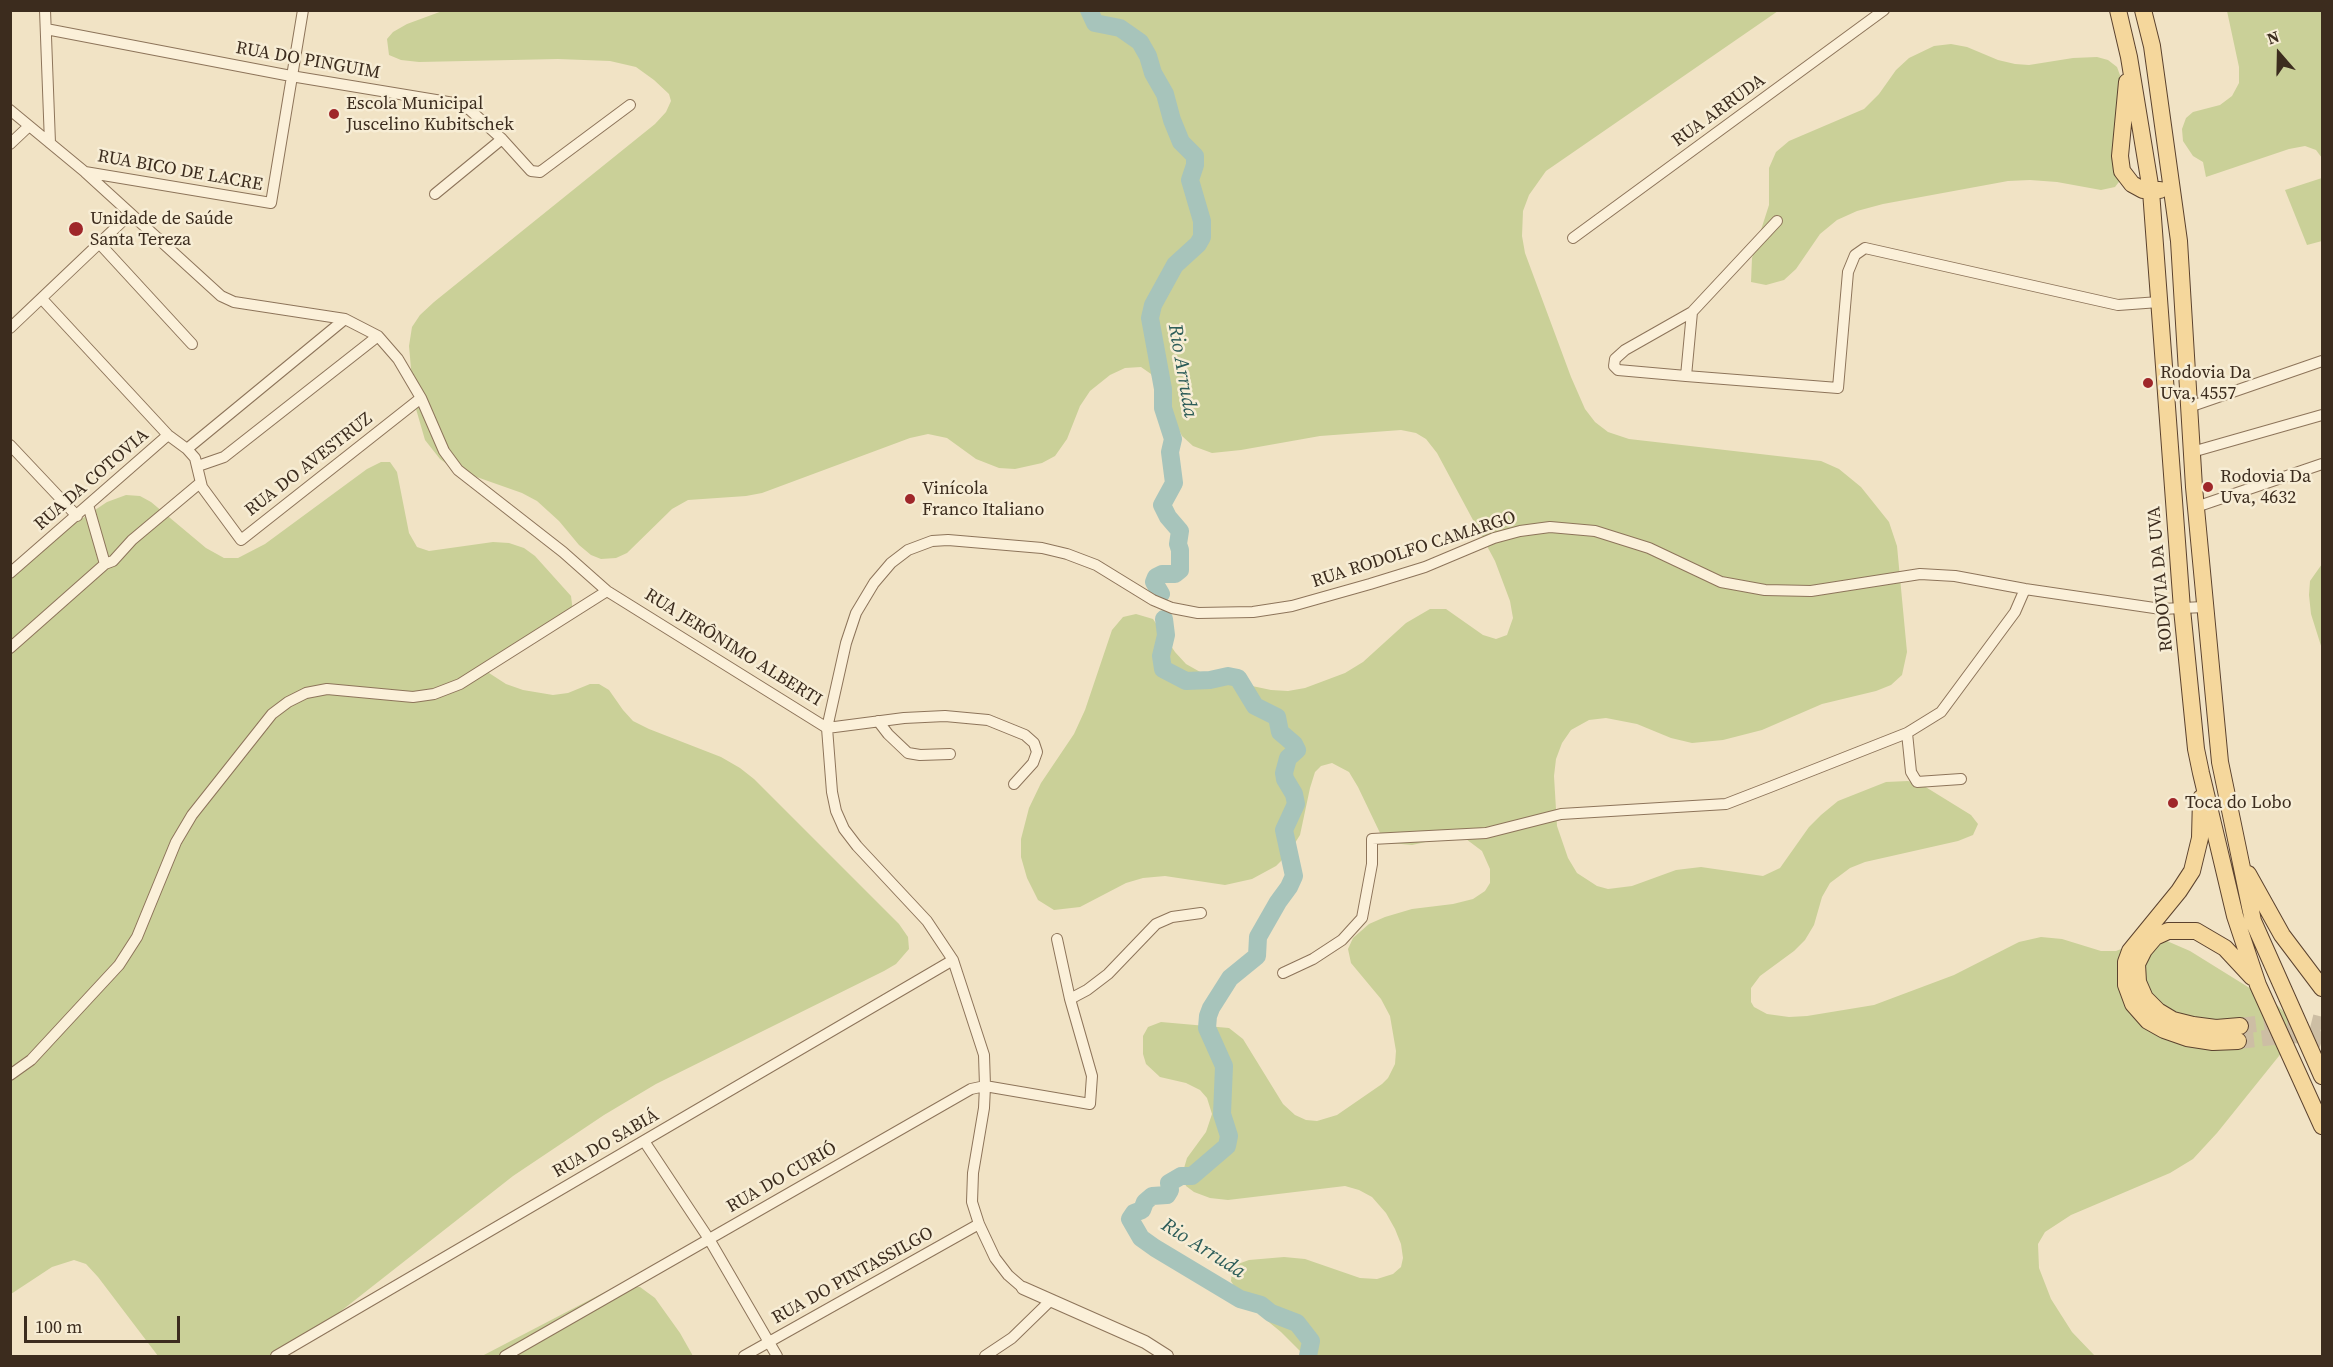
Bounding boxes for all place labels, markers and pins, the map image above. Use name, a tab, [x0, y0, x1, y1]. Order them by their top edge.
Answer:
place label: Escola Municipal Juscelino Kubitschek	[346, 93, 514, 136]
marker: Escola Municipal Juscelino Kubitschek	[327, 107, 341, 121]
place label: Unidade de Saúde Santa Tereza	[90, 208, 233, 250]
marker: Unidade de Saúde Santa Tereza	[67, 220, 85, 238]
place label: Rodovia Da Uva, 4557	[2160, 362, 2251, 404]
marker: Rodovia Da Uva, 4557	[2141, 376, 2155, 390]
place label: Rodovia Da Uva, 4632	[2220, 466, 2311, 508]
place label: Vinícola Franco Italiano	[922, 478, 1044, 520]
marker: Rodovia Da Uva, 4632	[2201, 480, 2215, 494]
marker: Vinícola Franco Italiano	[903, 492, 917, 506]
place label: Toca do Lobo	[2185, 792, 2292, 814]
marker: Toca do Lobo	[2166, 796, 2180, 810]

